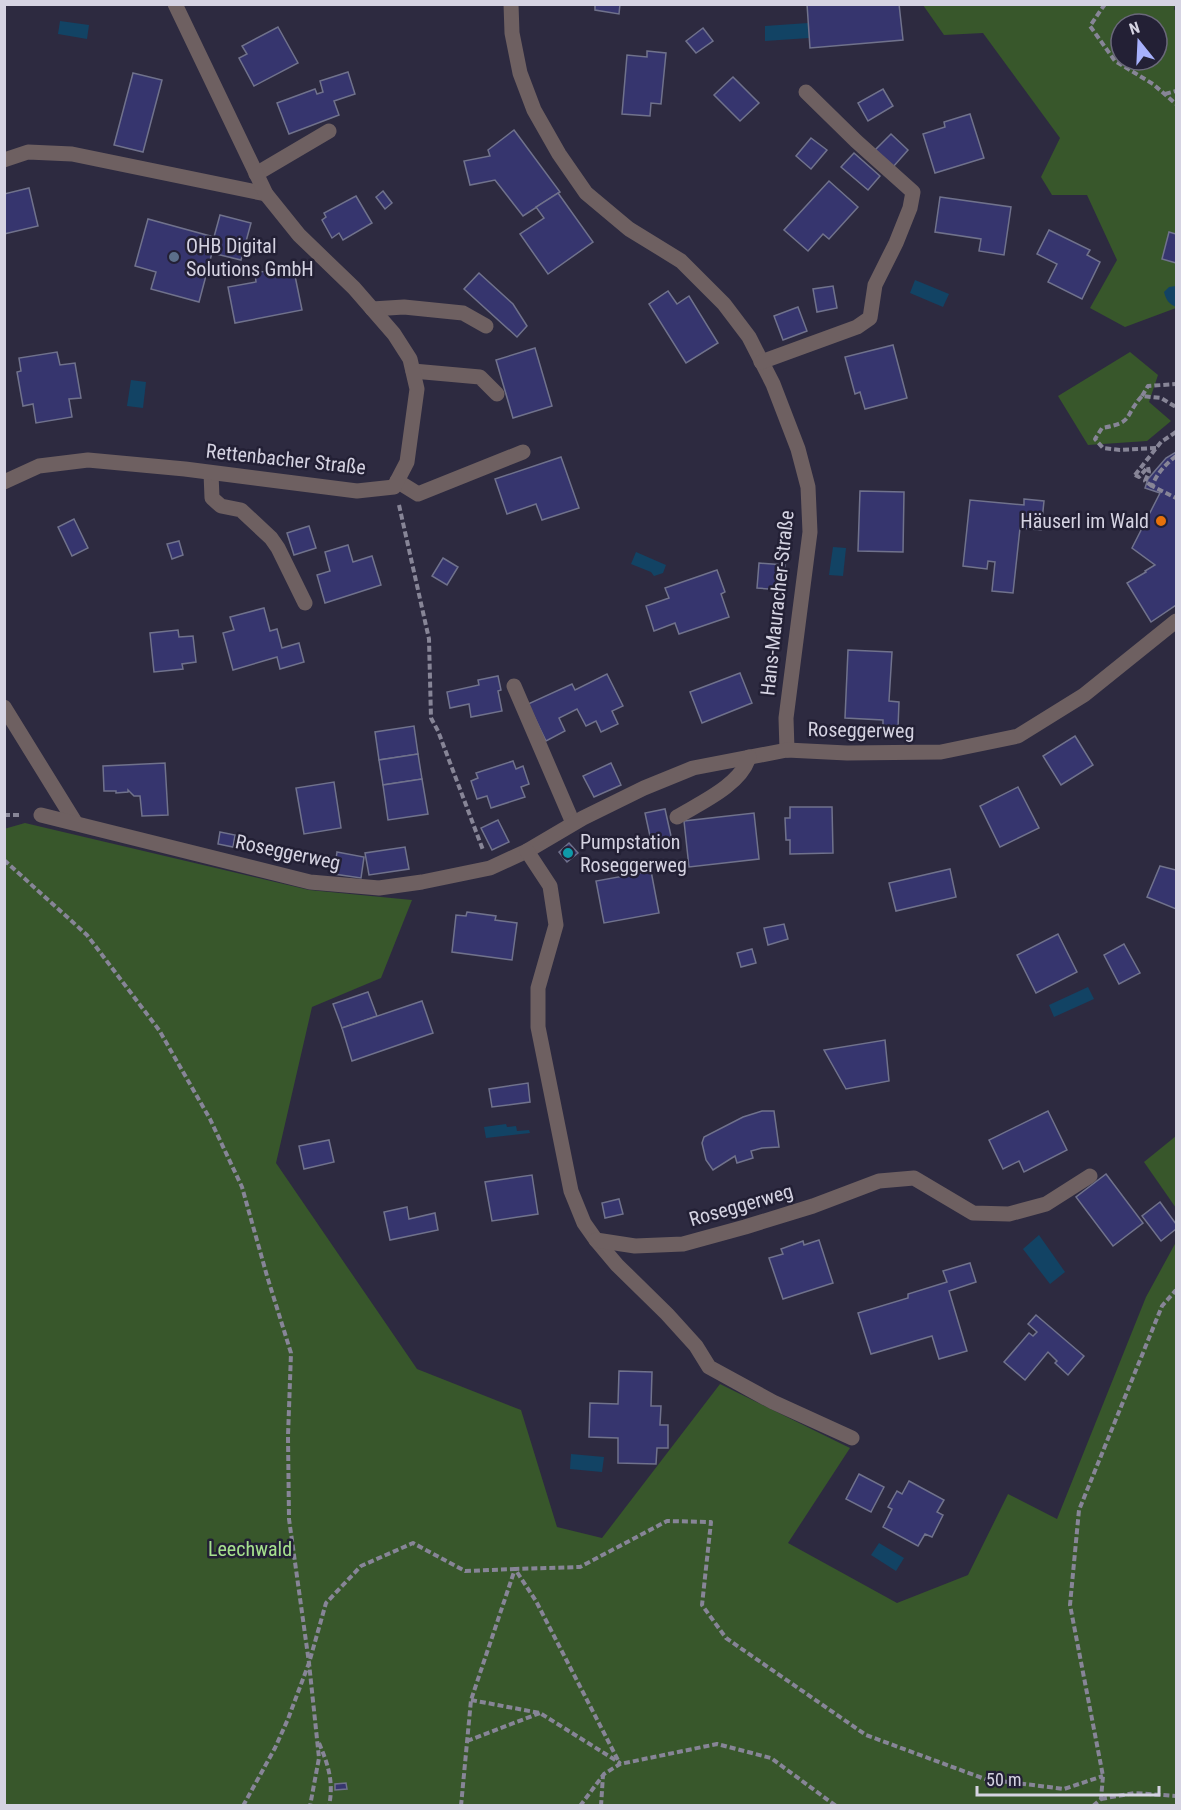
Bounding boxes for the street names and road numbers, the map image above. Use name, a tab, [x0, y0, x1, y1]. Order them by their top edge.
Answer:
street label: Rettenbacher Straße	[205, 439, 367, 479]
street label: Hans-Mauracher-Straße	[755, 509, 799, 697]
street label: Roseggerweg	[807, 717, 915, 743]
street label: Roseggerweg	[233, 829, 343, 875]
street label: Roseggerweg	[686, 1179, 796, 1231]

